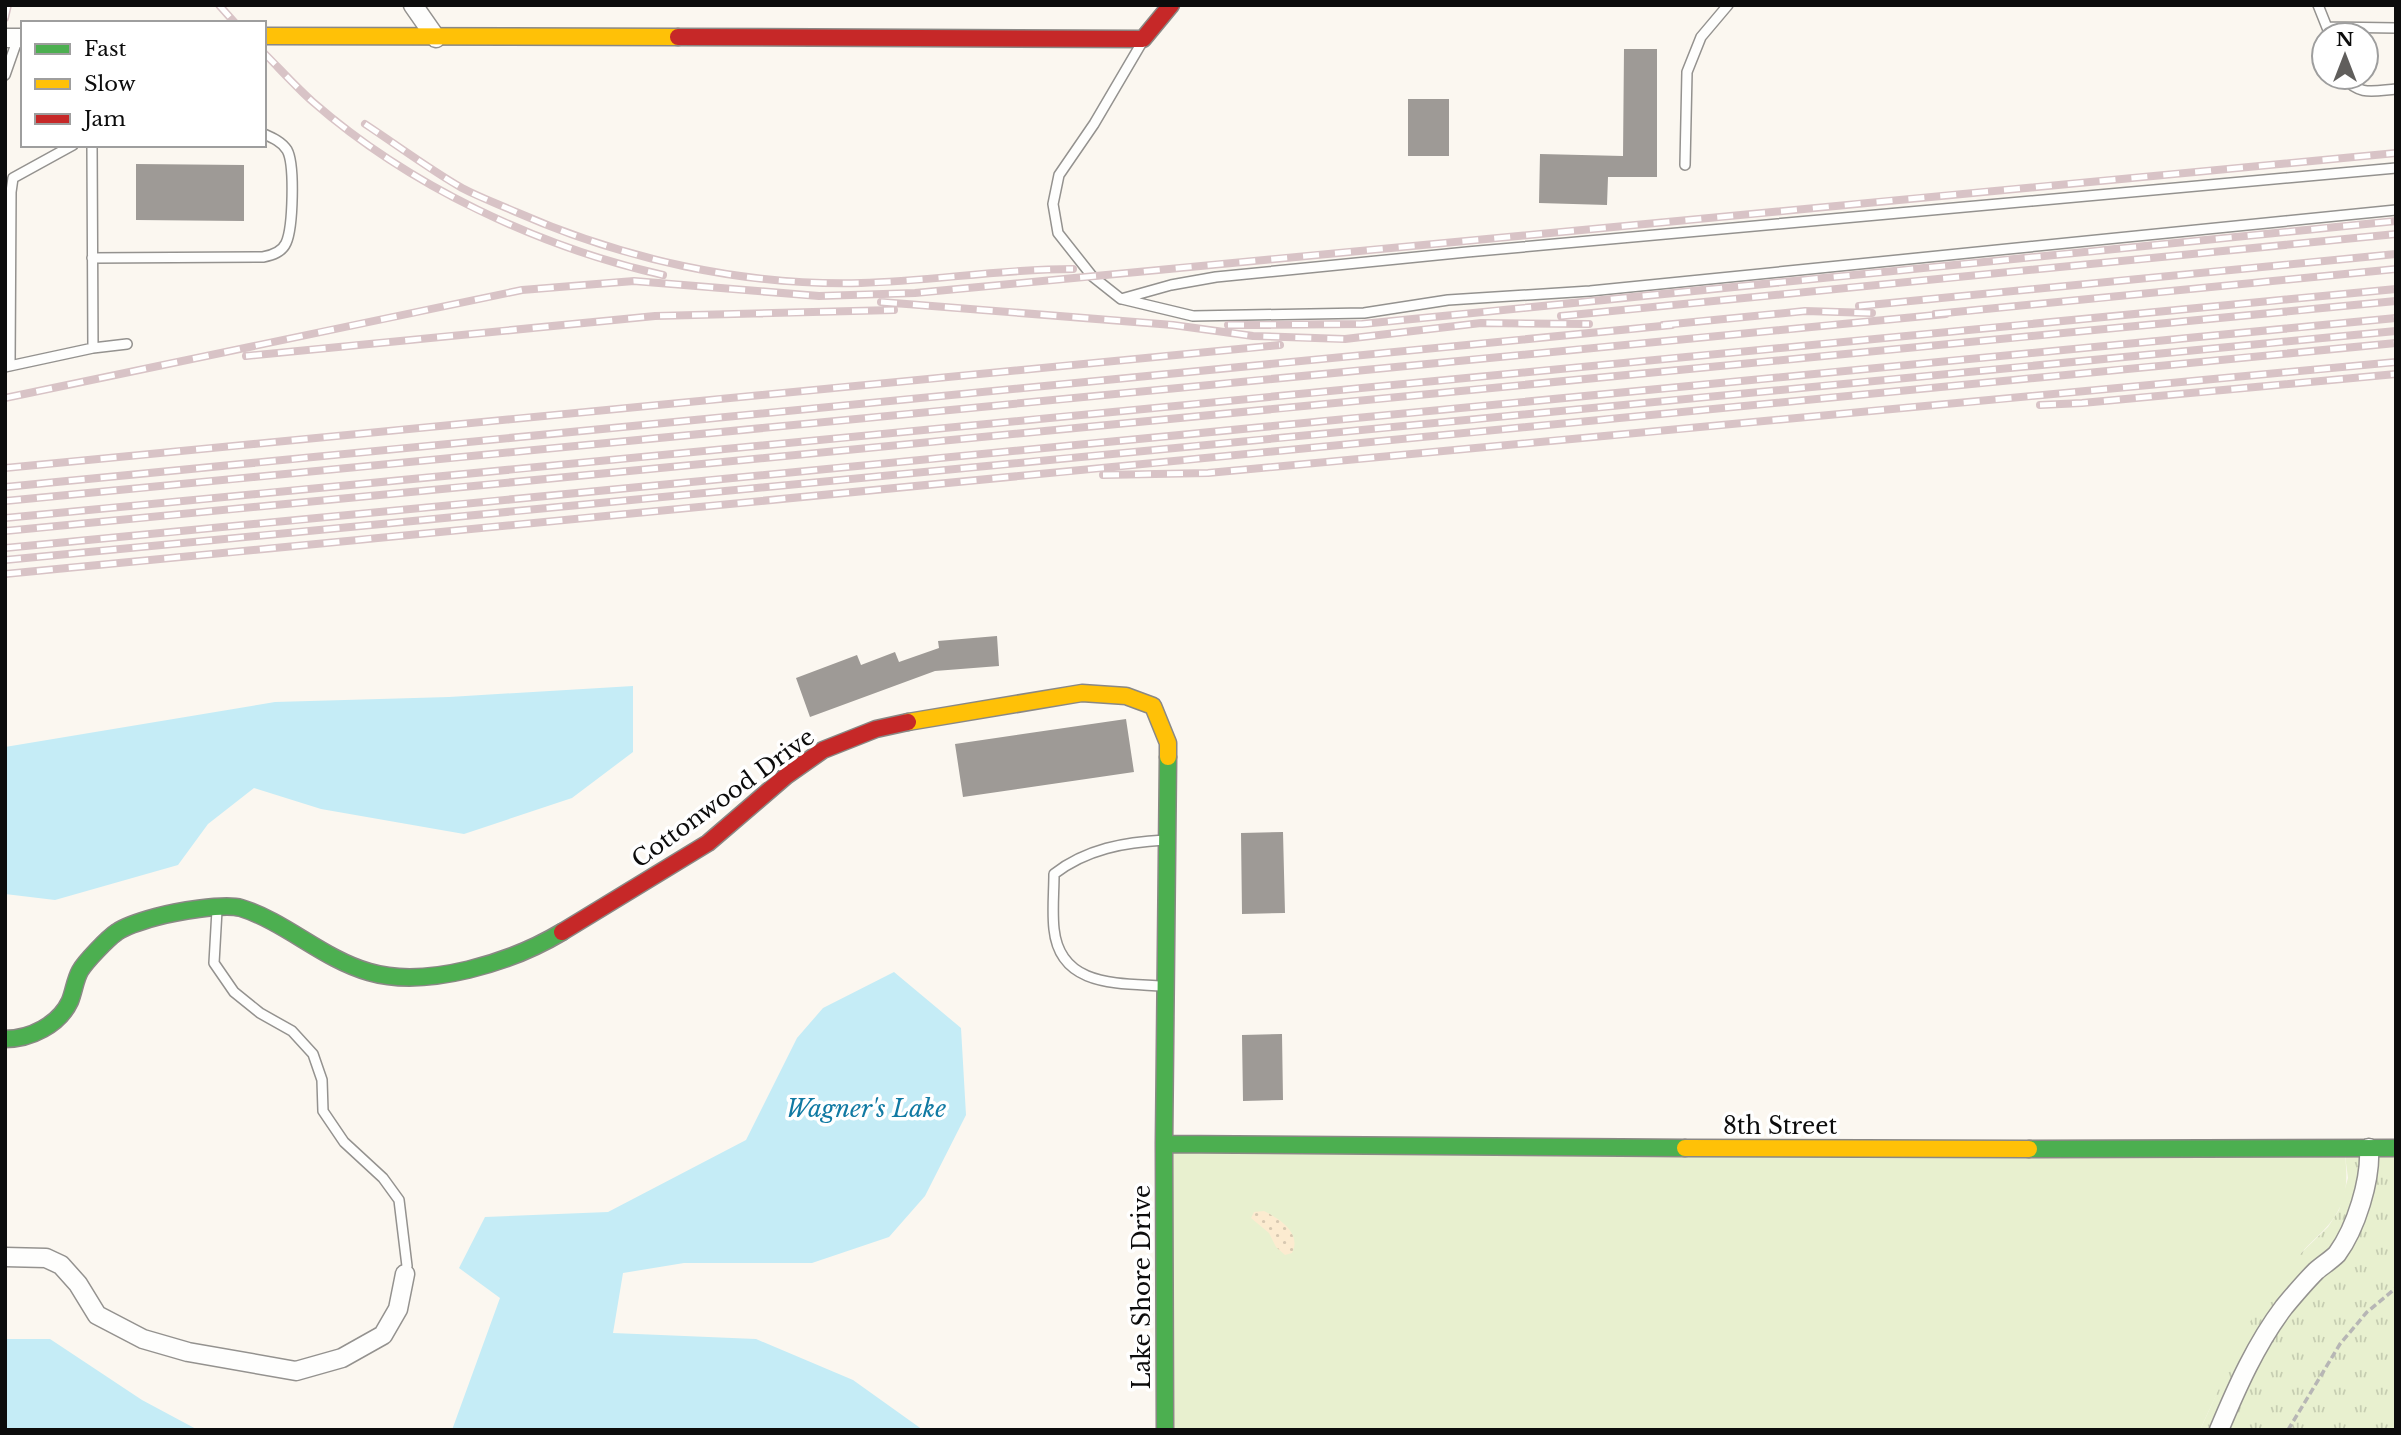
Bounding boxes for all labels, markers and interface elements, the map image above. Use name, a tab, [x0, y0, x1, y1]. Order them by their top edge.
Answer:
legend	[21, 21, 266, 147]
north arrow	[2310, 21, 2380, 91]
text: N	[2336, 28, 2354, 51]
text: Fast	[84, 36, 126, 62]
text: Slow	[84, 71, 136, 97]
text: Jam	[81, 106, 126, 132]
street label: Cottonwood Drive	[626, 722, 820, 874]
water label: Wagner's Lake	[786, 1094, 946, 1123]
street label: 8th Street	[1723, 1112, 1837, 1140]
street label: Lake Shore Drive	[1128, 1185, 1156, 1389]

